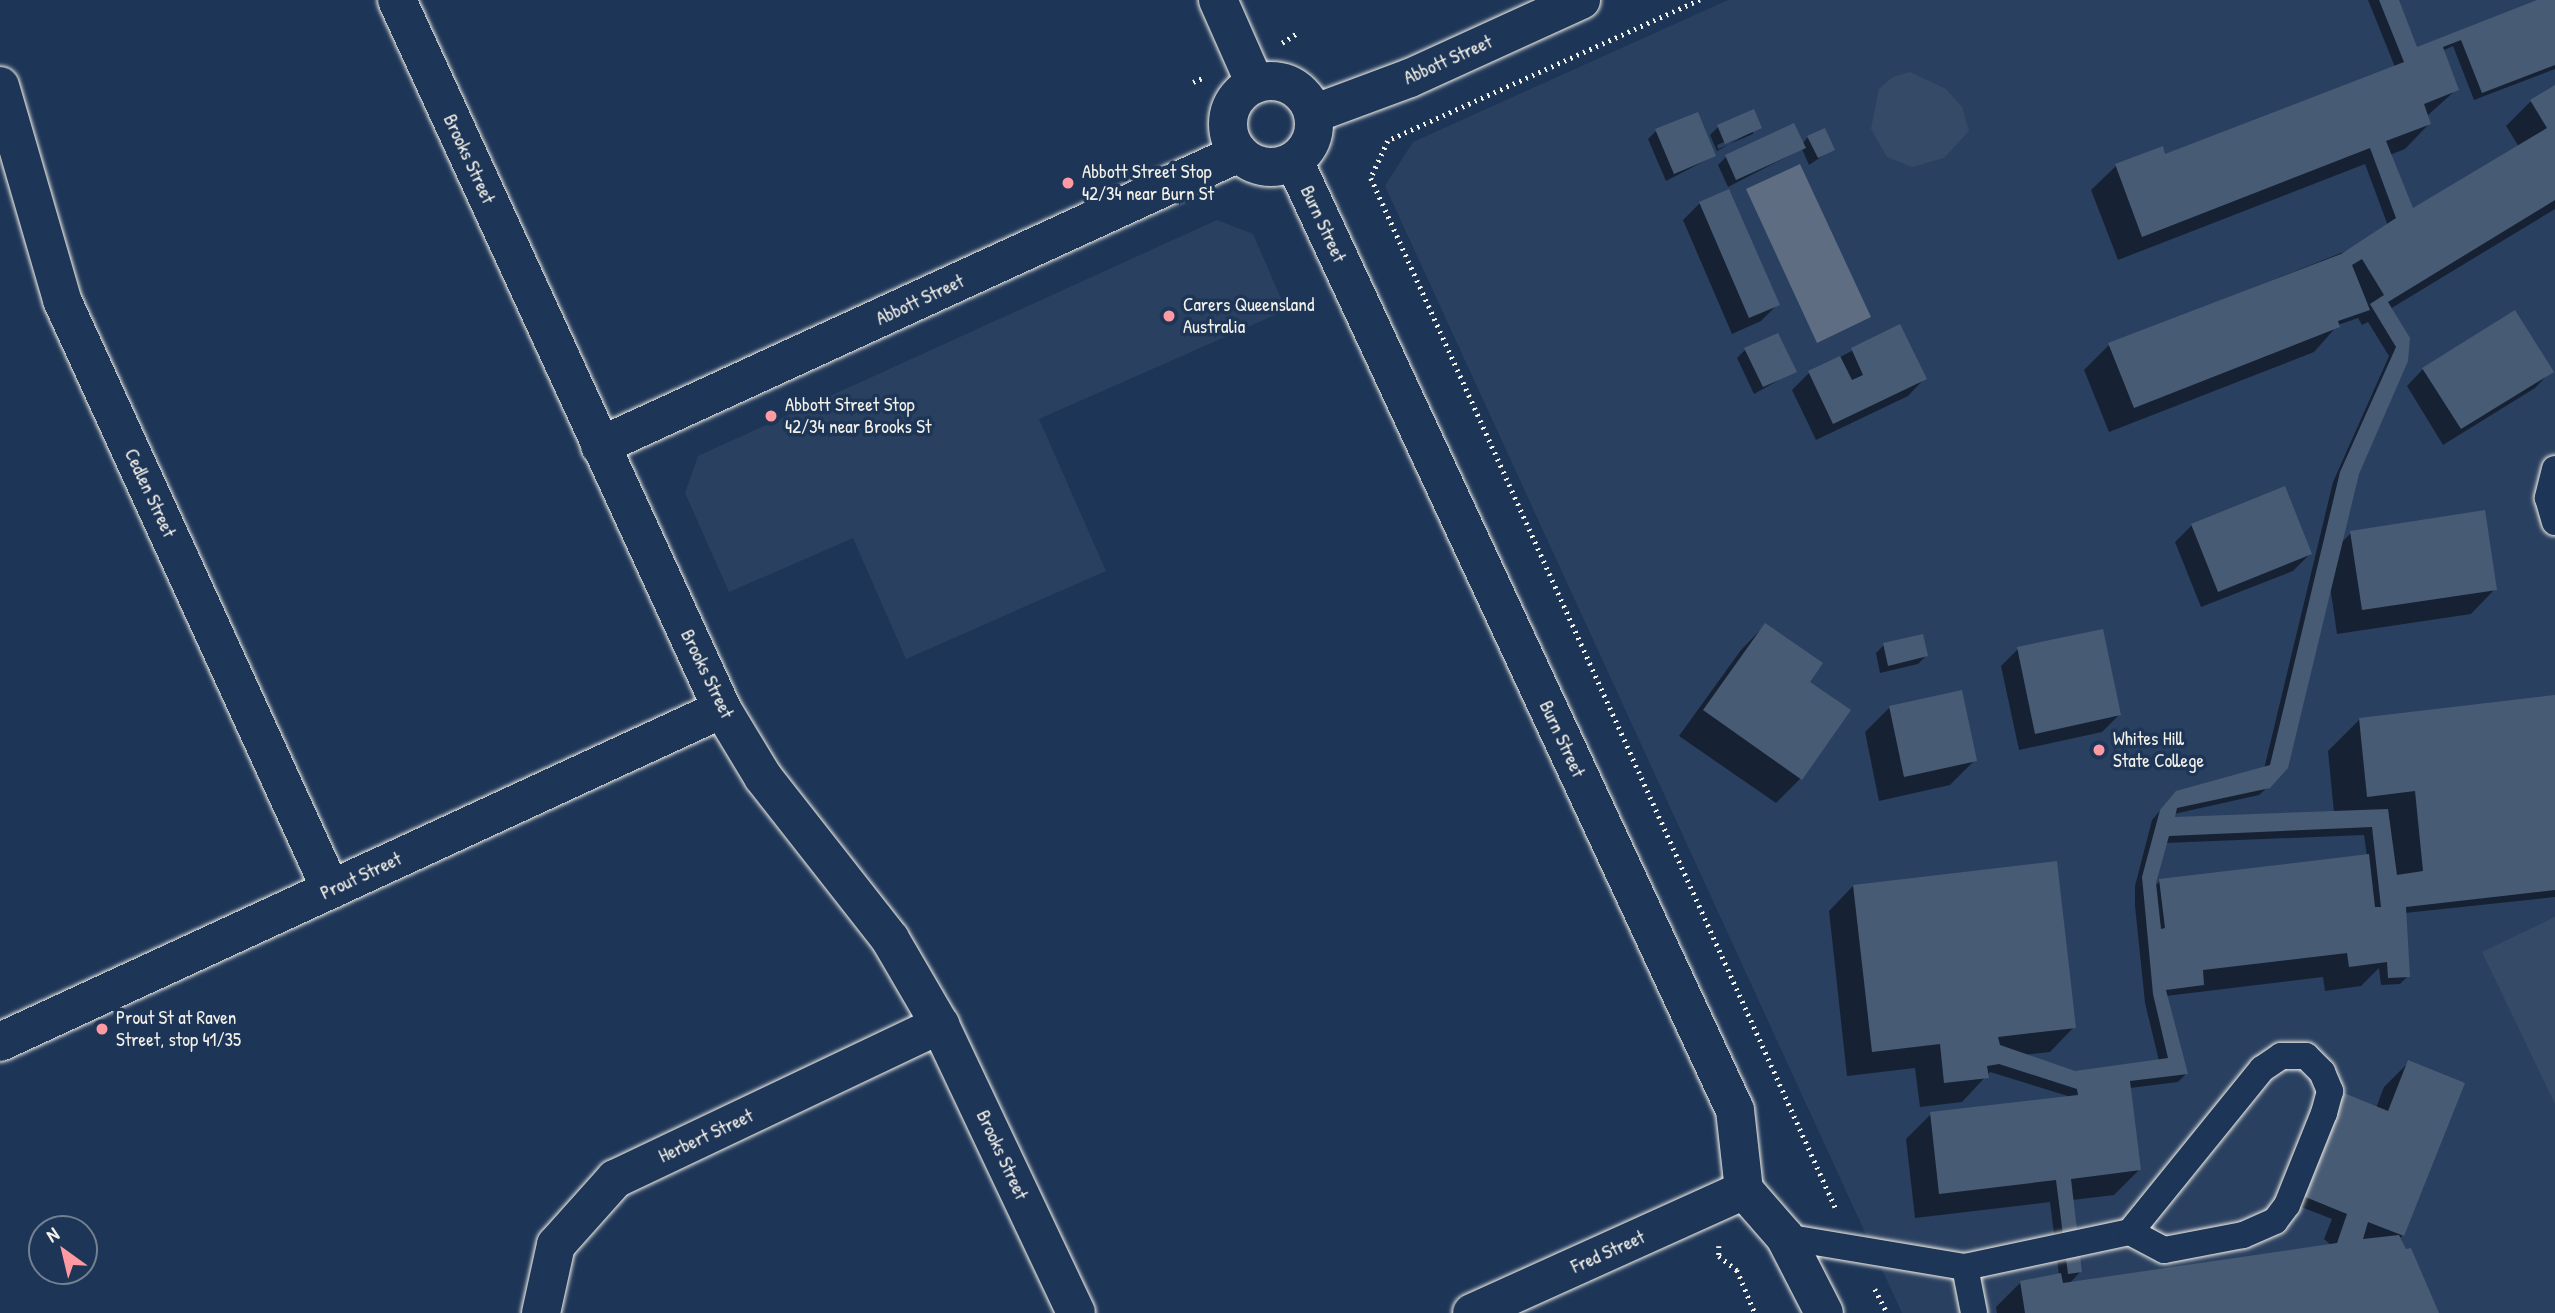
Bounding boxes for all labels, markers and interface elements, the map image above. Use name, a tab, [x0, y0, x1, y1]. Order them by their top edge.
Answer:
street label: Abbott Street	[1400, 30, 1496, 90]
street label: Brooks Street	[438, 111, 500, 207]
place label: Abbott Street Stop 42/34 near Burn St	[1082, 161, 1214, 205]
marker: Abbott Street Stop 42/34 near Burn St	[1060, 175, 1076, 191]
street label: Burn Street	[1295, 182, 1351, 266]
street label: Abbott Street	[872, 270, 968, 330]
place label: Carers Queensland Australia	[1183, 294, 1314, 338]
marker: Carers Queensland Australia	[1161, 308, 1177, 324]
place label: Abbott Street Stop 42/34 near Brooks St	[785, 394, 931, 438]
marker: Abbott Street Stop 42/34 near Brooks St	[763, 408, 779, 424]
street label: Cedlen Street	[120, 445, 180, 541]
street label: Brooks Street	[676, 626, 738, 722]
street label: Burn Street	[1534, 697, 1590, 781]
place label: Whites Hill State College	[2113, 728, 2204, 772]
marker: Whites Hill State College	[2091, 742, 2107, 758]
street label: Prout Street	[317, 847, 405, 905]
place label: Prout St at Raven Street, stop 41/35	[116, 1007, 241, 1051]
marker: Prout St at Raven Street, stop 41/35	[94, 1021, 110, 1037]
street label: Herbert Street	[655, 1104, 757, 1168]
street label: Brooks Street	[971, 1107, 1033, 1203]
north arrow	[28, 1215, 98, 1285]
text: N	[41, 1221, 64, 1248]
street label: Fred Street	[1568, 1226, 1648, 1278]

